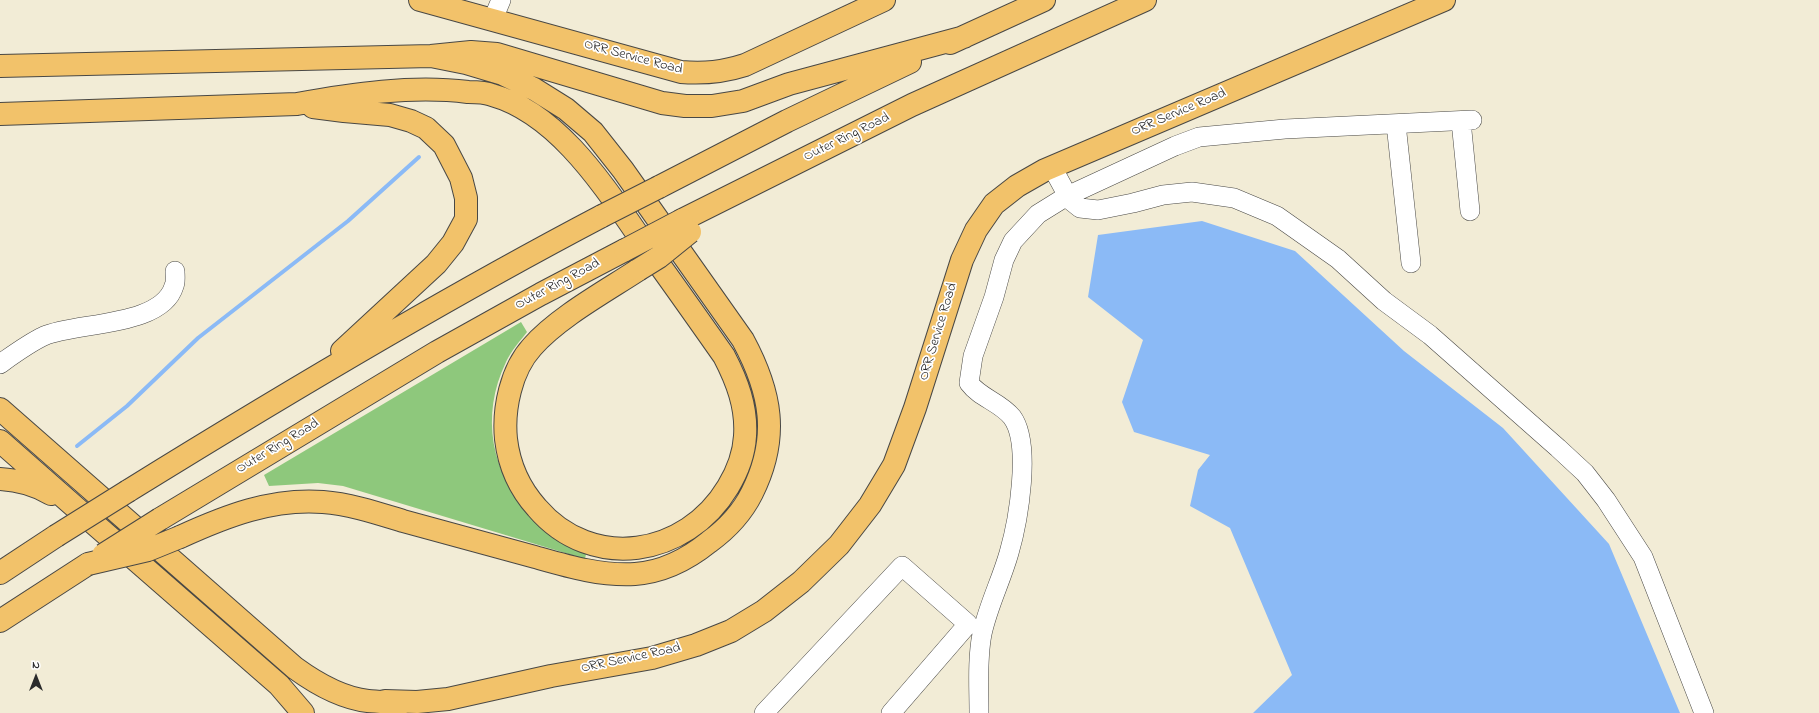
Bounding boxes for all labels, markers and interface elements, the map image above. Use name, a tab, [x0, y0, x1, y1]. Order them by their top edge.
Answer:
street label: ORR Service Road	[582, 37, 684, 79]
street label: ORR Service Road	[1129, 85, 1229, 141]
street label: Outer Ring Road	[801, 110, 893, 166]
street label: Outer Ring Road	[513, 256, 603, 314]
street label: ORR Service Road	[916, 281, 962, 383]
street label: Outer Ring Road	[234, 416, 322, 478]
street label: ORR Service Road	[580, 640, 682, 678]
north arrow	[16, 657, 56, 697]
text: N	[32, 657, 40, 673]

